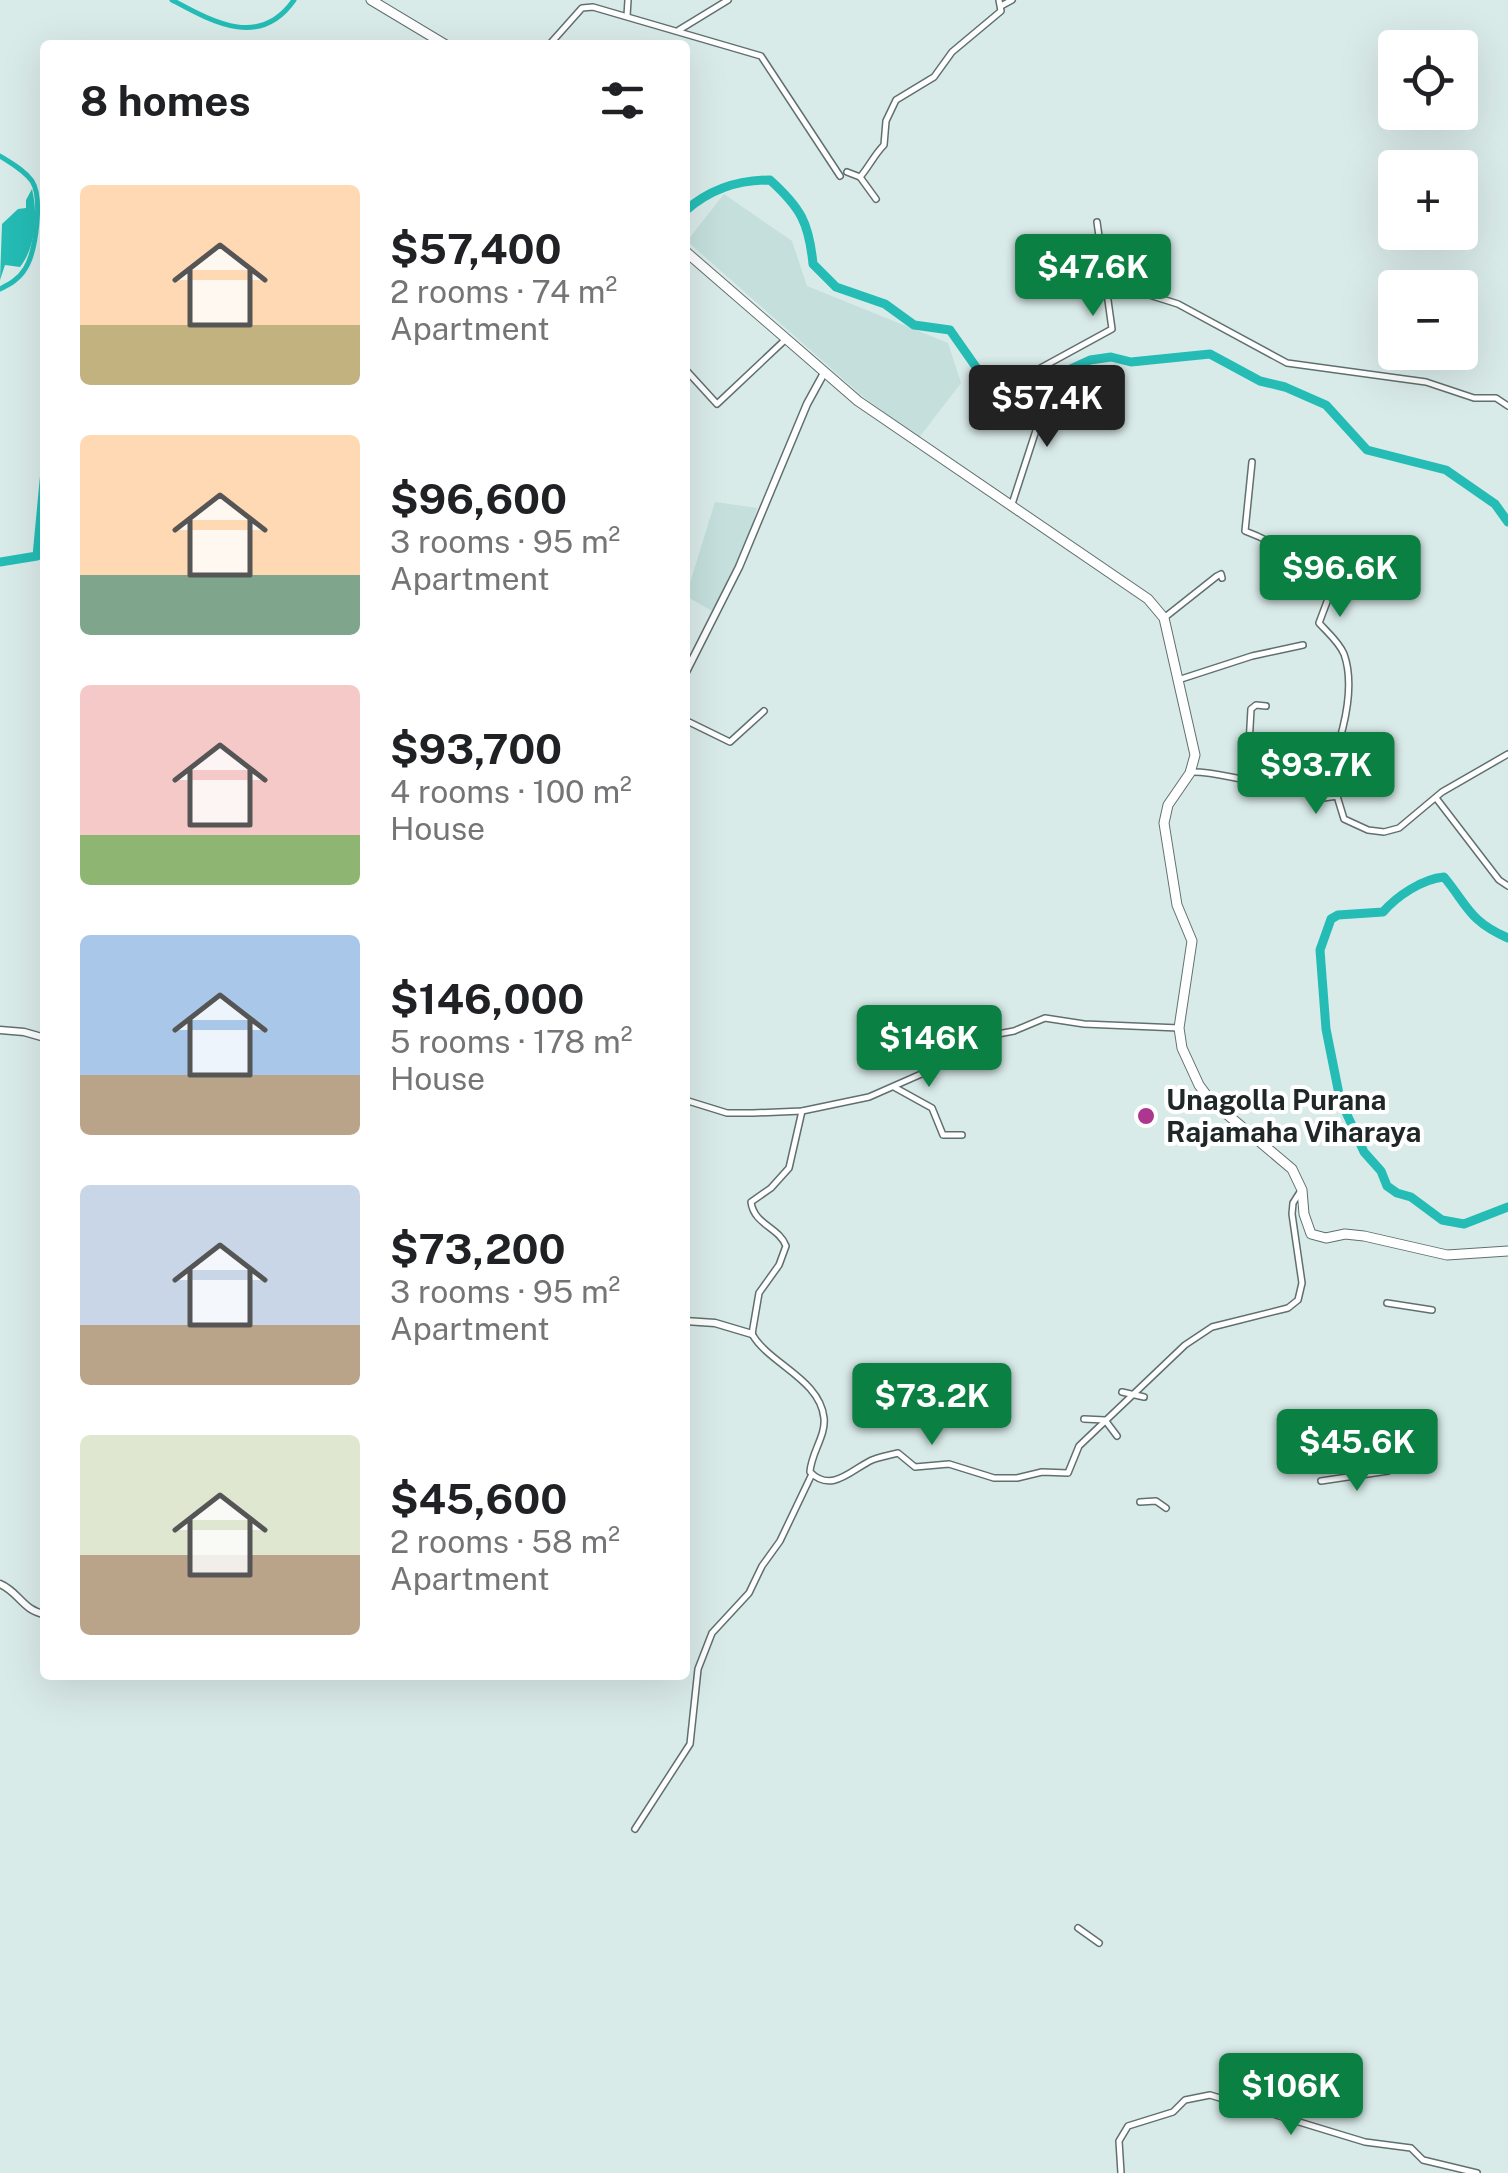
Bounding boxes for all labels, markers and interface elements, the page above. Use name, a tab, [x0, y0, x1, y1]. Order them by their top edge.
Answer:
map controls	[1378, 30, 1478, 370]
button: locate	[1378, 30, 1478, 130]
icon: filters	[595, 73, 650, 128]
text: 8 homes	[80, 76, 251, 125]
button: +	[1378, 150, 1478, 250]
text: $57,400	[390, 224, 562, 273]
icon: home	[160, 225, 280, 345]
pin: $47.6K	[1012, 234, 1174, 319]
text: $47.6K	[1037, 248, 1149, 285]
button: −	[1378, 270, 1478, 370]
text: 2 rooms · 74 m²	[390, 273, 617, 310]
text: Apartment	[390, 310, 550, 347]
pin: $57.4K	[966, 365, 1128, 450]
text: $57.4K	[991, 379, 1103, 416]
text: $96,600	[390, 474, 567, 523]
icon: home	[160, 475, 280, 595]
text: 3 rooms · 95 m²	[390, 523, 620, 560]
pin: $96.6K	[1259, 535, 1421, 620]
text: $96.6K	[1282, 549, 1398, 586]
text: Apartment	[390, 560, 550, 597]
text: $93,700	[390, 724, 562, 773]
icon: home	[160, 725, 280, 845]
pin: $93.7K	[1235, 732, 1397, 817]
text: $93.7K	[1259, 746, 1373, 783]
text: 4 rooms · 100 m²	[390, 773, 632, 810]
text: House	[390, 810, 485, 847]
text: $146,000	[390, 974, 584, 1023]
icon: home	[160, 975, 280, 1095]
pin: $146K	[859, 1005, 999, 1090]
text: $146K	[879, 1019, 979, 1056]
text: 5 rooms · 178 m²	[390, 1023, 633, 1060]
text: House	[390, 1060, 485, 1097]
place label: Unagolla Purana Rajamaha Viharaya	[1166, 1083, 1421, 1148]
marker: Unagolla Purana Rajamaha Viharaya	[1135, 1105, 1157, 1127]
text: $73,200	[390, 1224, 566, 1273]
icon: home	[160, 1225, 280, 1345]
text: 3 rooms · 95 m²	[390, 1273, 620, 1310]
text: Apartment	[390, 1310, 550, 1347]
pin: $73.2K	[851, 1363, 1013, 1448]
text: $73.2K	[874, 1377, 990, 1414]
pin: $45.6K	[1276, 1409, 1438, 1494]
text: $45.6K	[1299, 1423, 1415, 1460]
text: $45,600	[390, 1474, 567, 1523]
icon: home	[160, 1475, 280, 1595]
text: 2 rooms · 58 m²	[390, 1523, 620, 1560]
text: Apartment	[390, 1560, 550, 1597]
pin: $106K	[1221, 2053, 1361, 2138]
text: $106K	[1241, 2067, 1341, 2104]

